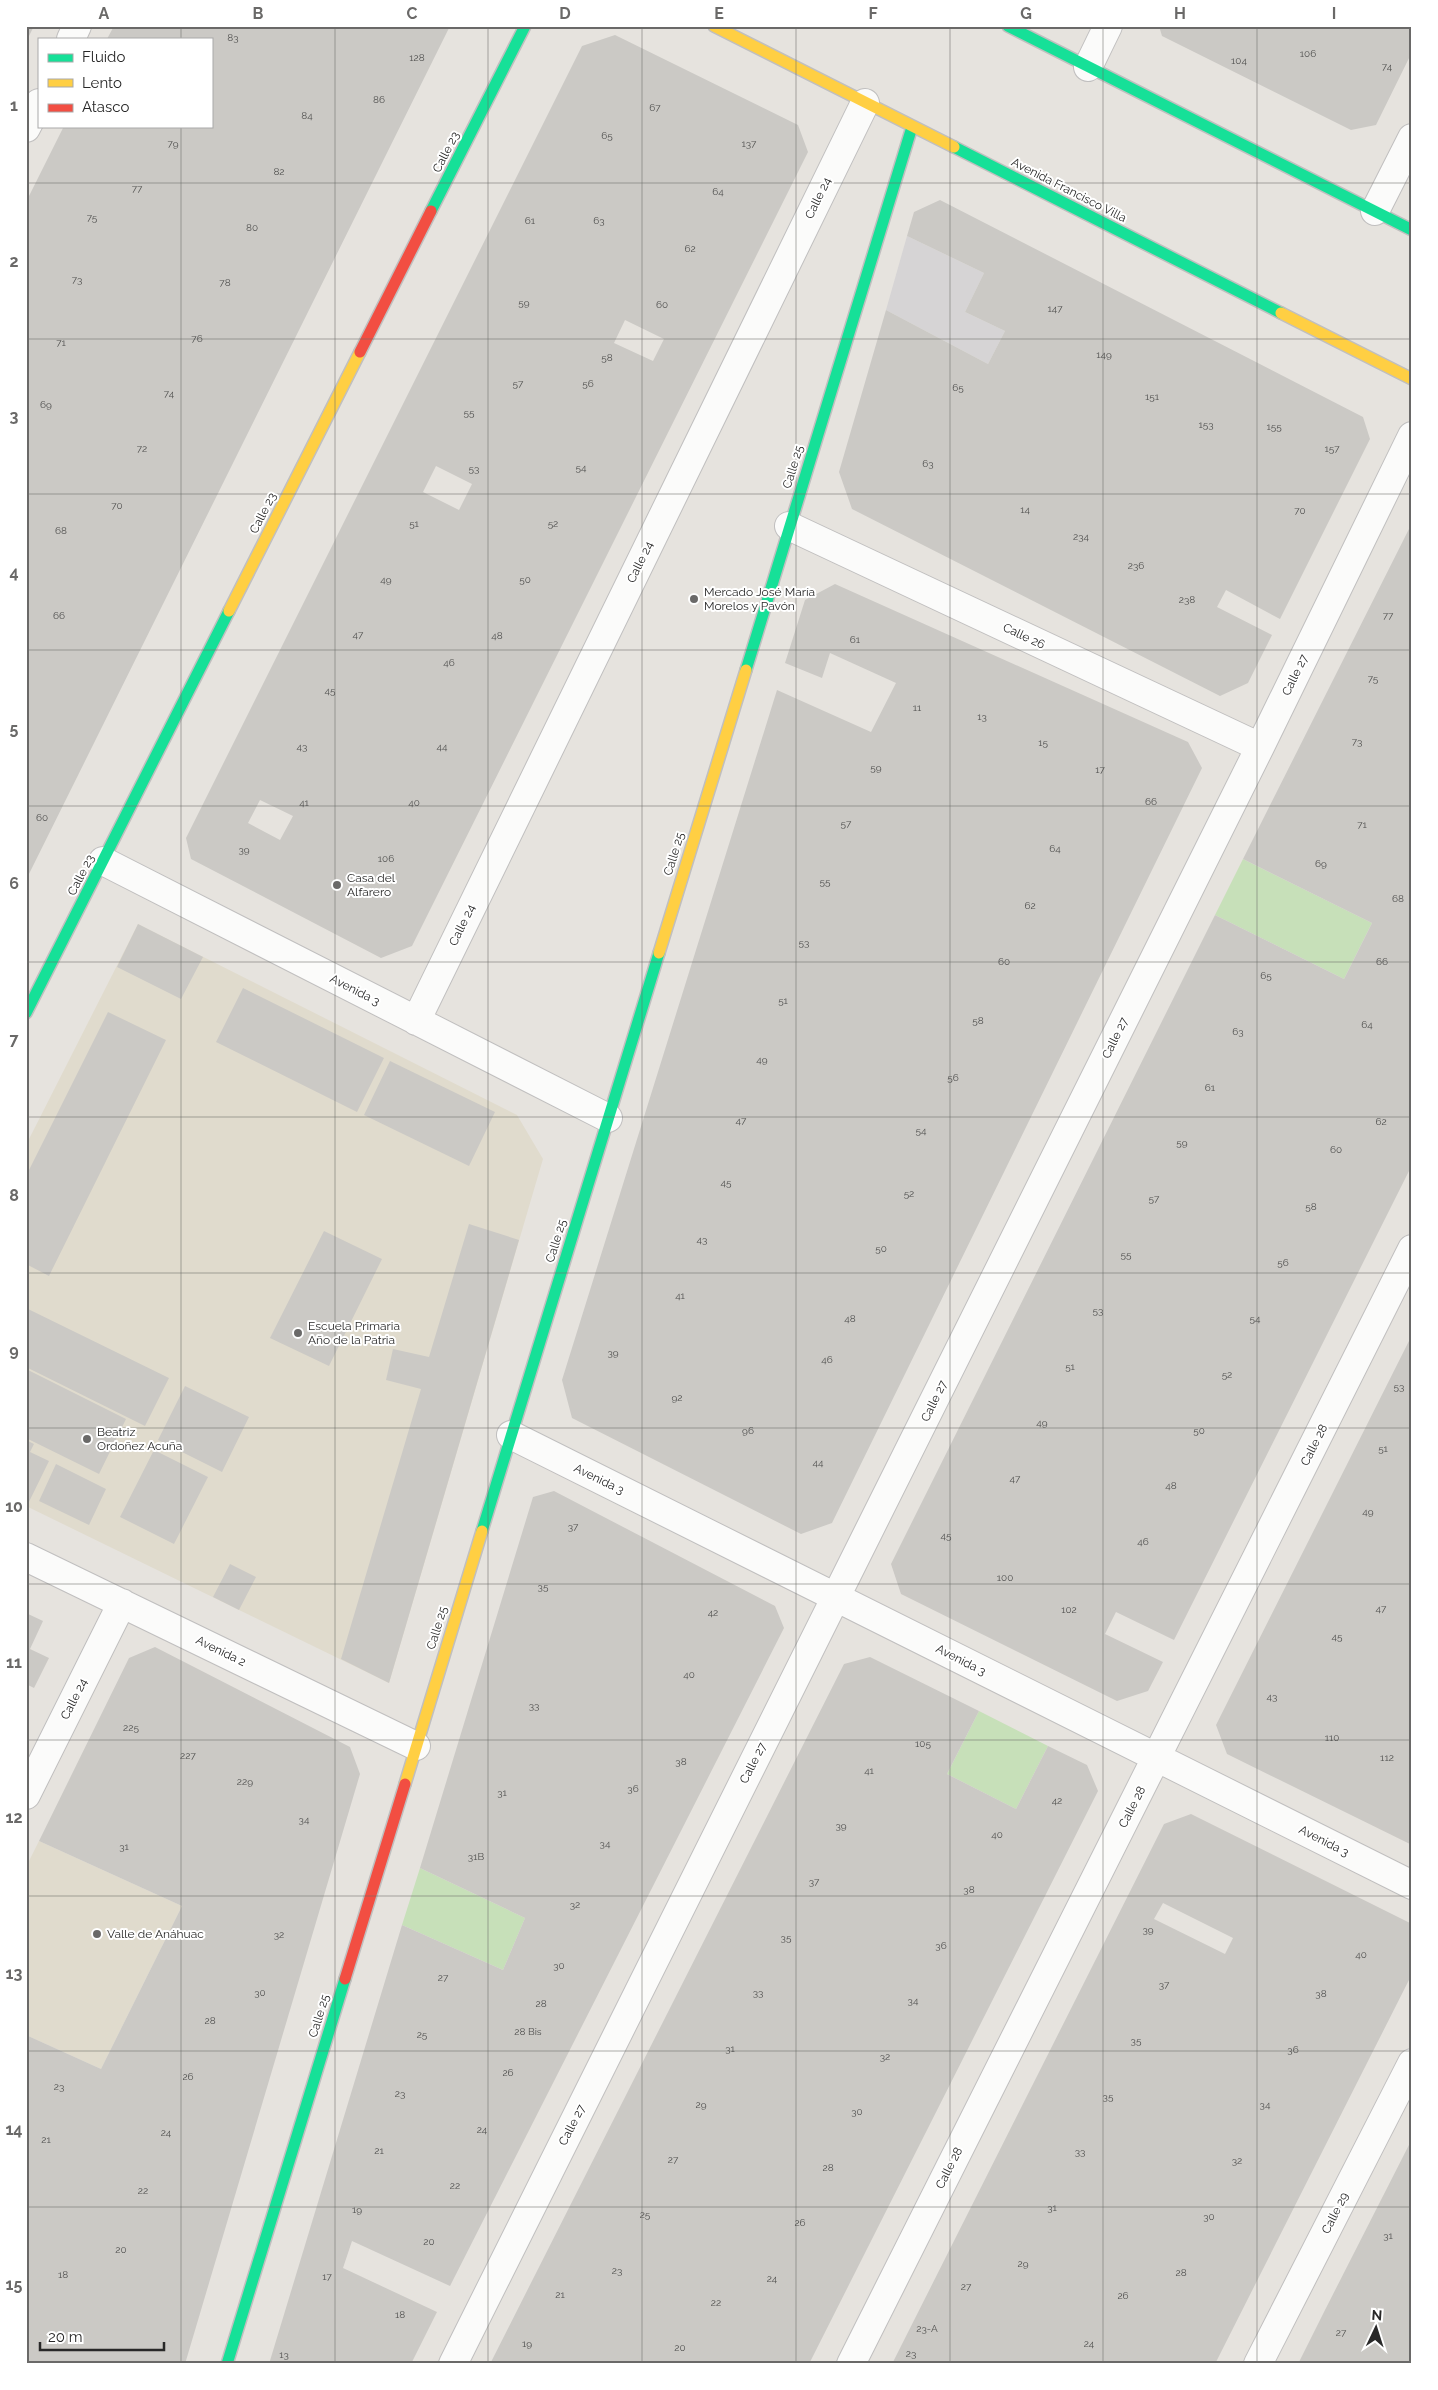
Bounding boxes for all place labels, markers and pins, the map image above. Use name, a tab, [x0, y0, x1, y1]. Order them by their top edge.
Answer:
place label: Mercado José María Morelos y Pavón	[704, 585, 815, 613]
marker: Mercado José María Morelos y Pavón	[688, 593, 700, 605]
place label: Casa del Alfarero	[347, 871, 396, 899]
marker: Casa del Alfarero	[331, 879, 343, 891]
place label: Escuela Primaria Año de la Patria	[308, 1319, 400, 1347]
marker: Escuela Primaria Año de la Patria	[292, 1327, 304, 1339]
place label: Beatriz Ordoñez Acuña	[97, 1425, 182, 1453]
marker: Beatriz Ordoñez Acuña	[81, 1433, 93, 1445]
place label: Valle de Anáhuac	[107, 1927, 204, 1941]
marker: Valle de Anáhuac	[91, 1928, 103, 1940]

